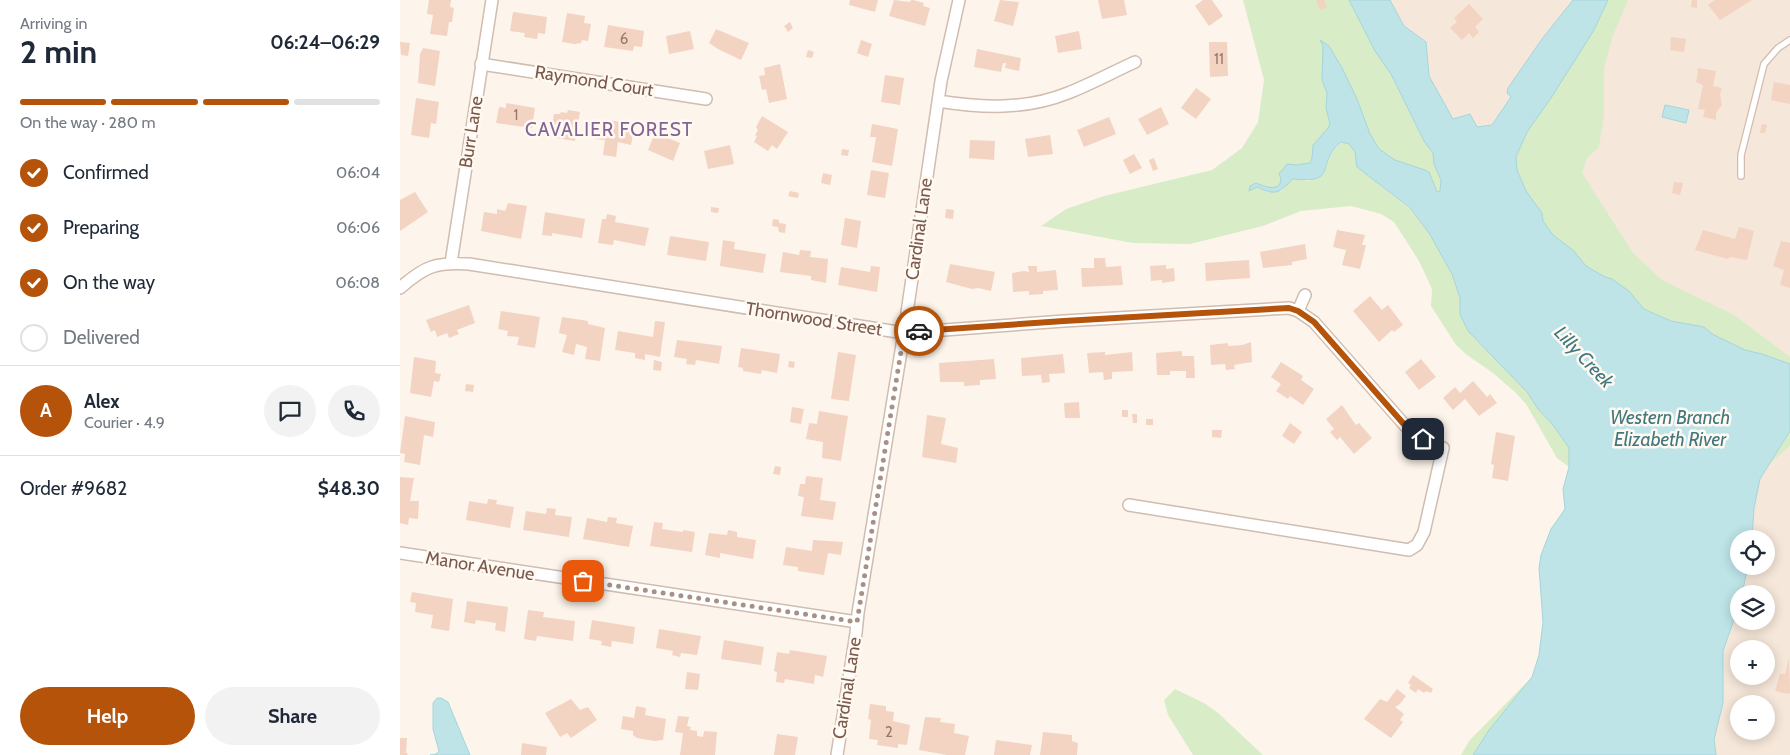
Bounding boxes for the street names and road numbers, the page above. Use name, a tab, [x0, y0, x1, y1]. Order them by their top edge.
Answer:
street label: Raymond Court	[533, 61, 655, 101]
street label: Burr Lane	[454, 94, 488, 170]
street label: Cardinal Lane	[901, 177, 937, 281]
street label: Thornwood Street	[744, 297, 884, 341]
street label: Manor Avenue	[424, 547, 536, 585]
street label: Cardinal Lane	[828, 635, 866, 741]

